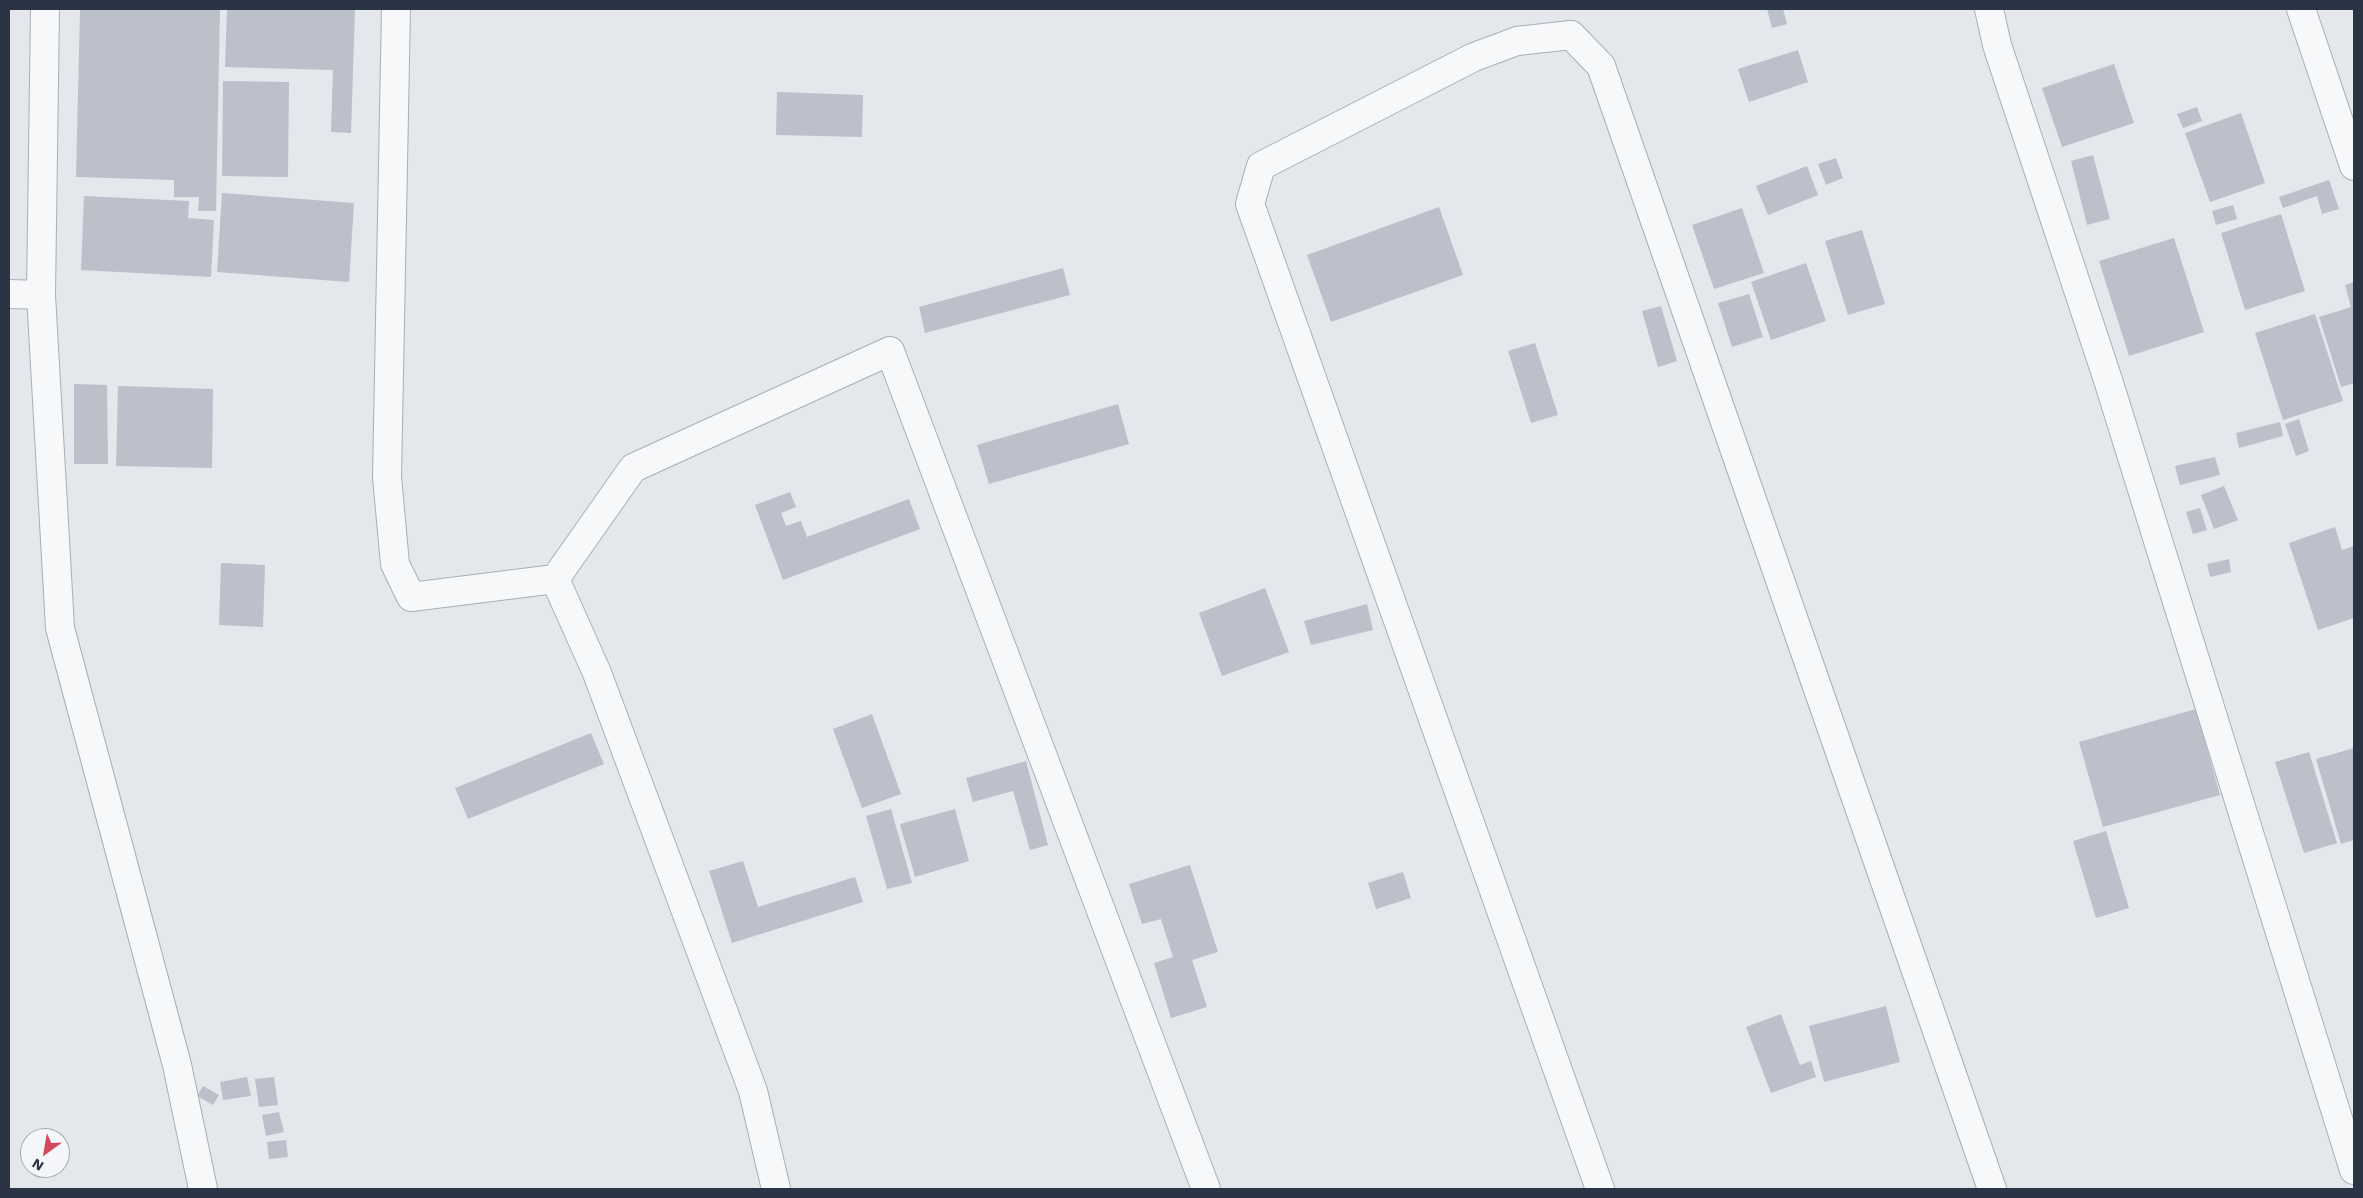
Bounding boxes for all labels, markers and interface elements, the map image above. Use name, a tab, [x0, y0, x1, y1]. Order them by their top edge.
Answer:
north arrow	[20, 1128, 70, 1178]
text: N	[29, 1155, 46, 1174]

